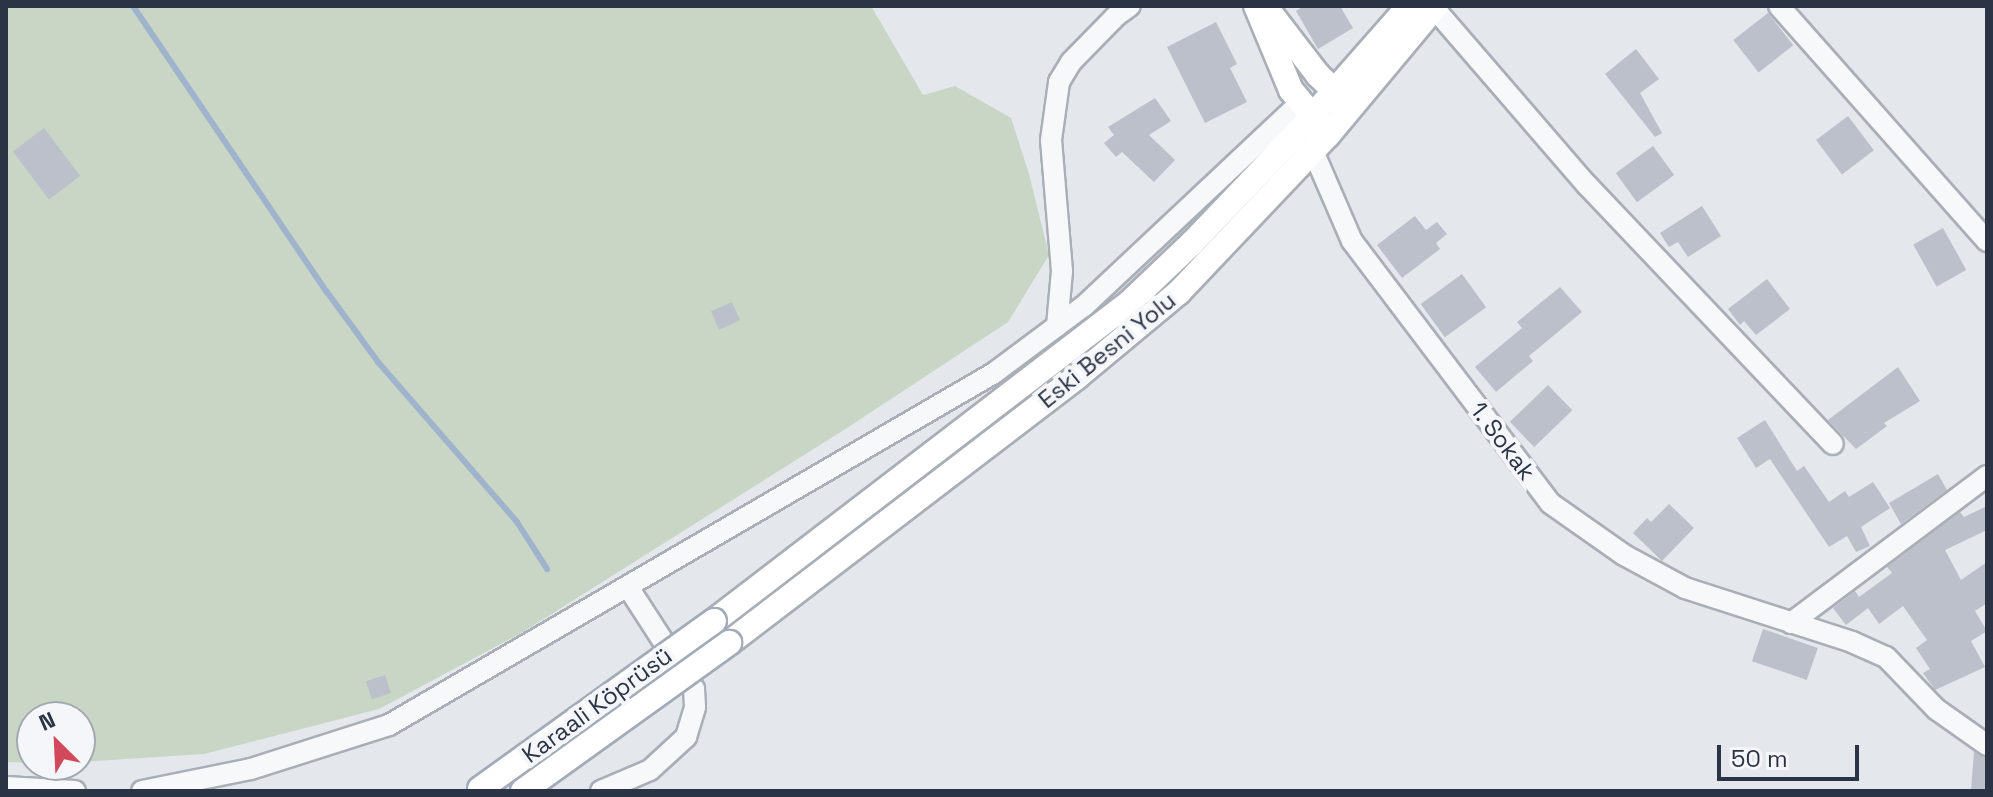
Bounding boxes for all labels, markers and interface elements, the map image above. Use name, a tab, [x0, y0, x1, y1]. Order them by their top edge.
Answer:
street label: Eski Besni Yolu	[1032, 286, 1182, 414]
street label: 1. Sokak	[1464, 396, 1542, 486]
street label: Karaali Köprüsü	[516, 641, 678, 769]
north arrow	[16, 701, 96, 781]
text: N	[35, 705, 59, 737]
scale bar	[1721, 729, 1863, 779]
text: 50 m	[1731, 743, 1788, 774]

